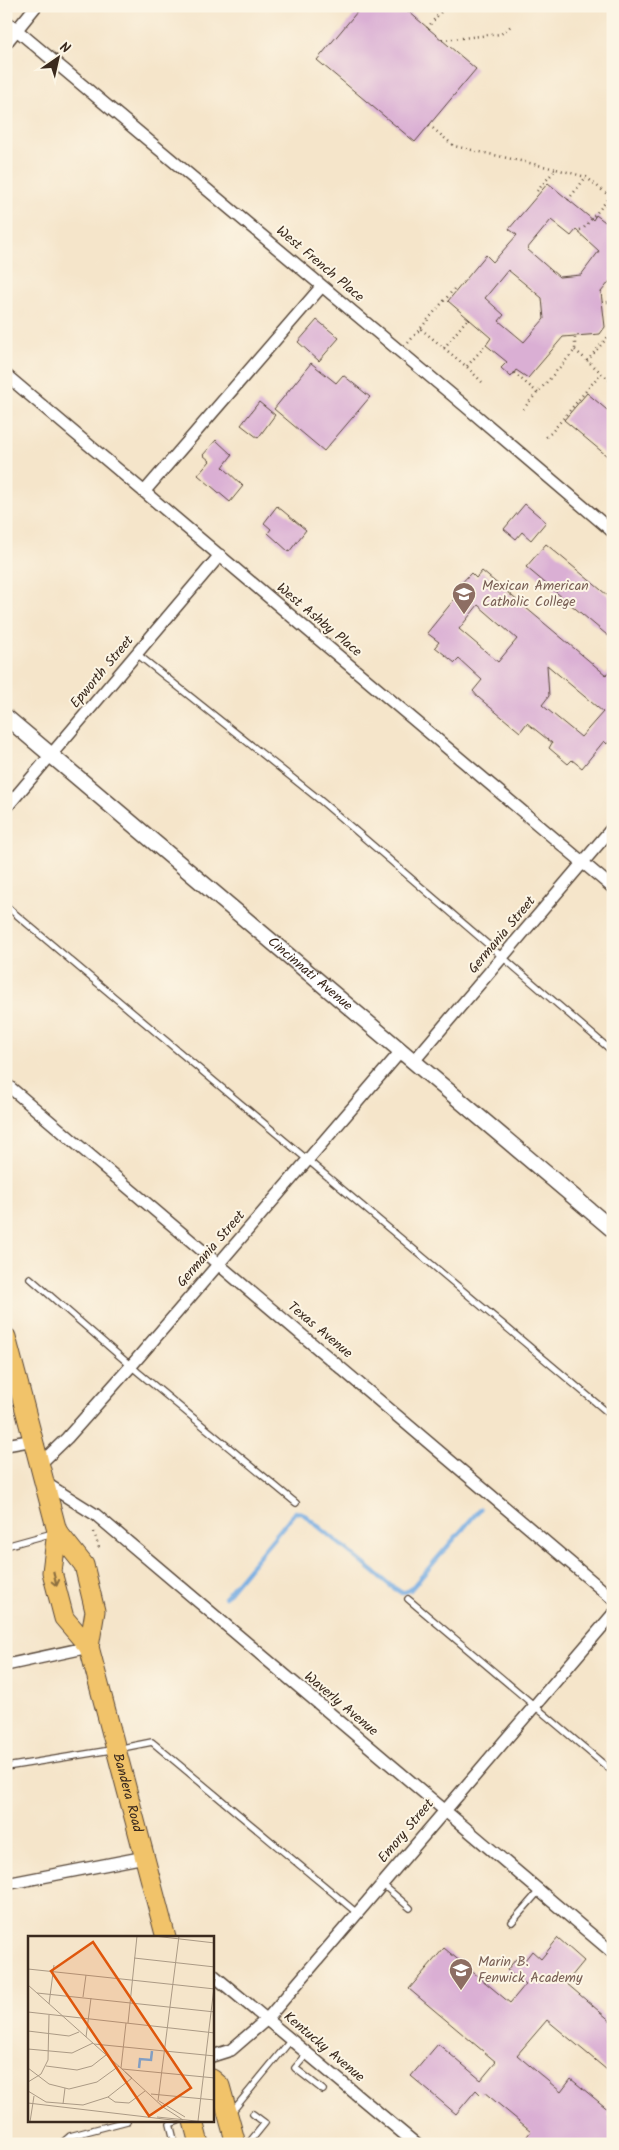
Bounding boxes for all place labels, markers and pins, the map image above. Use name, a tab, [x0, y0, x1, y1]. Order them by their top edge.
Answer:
place label: Mexican American Catholic College	[482, 575, 589, 613]
school or university icon: Mexican American Catholic College	[451, 581, 477, 615]
place label: Marin B. Fenwick Academy	[478, 1951, 583, 1989]
school or university icon: Marin B. Fenwick Academy	[448, 1957, 474, 1991]

